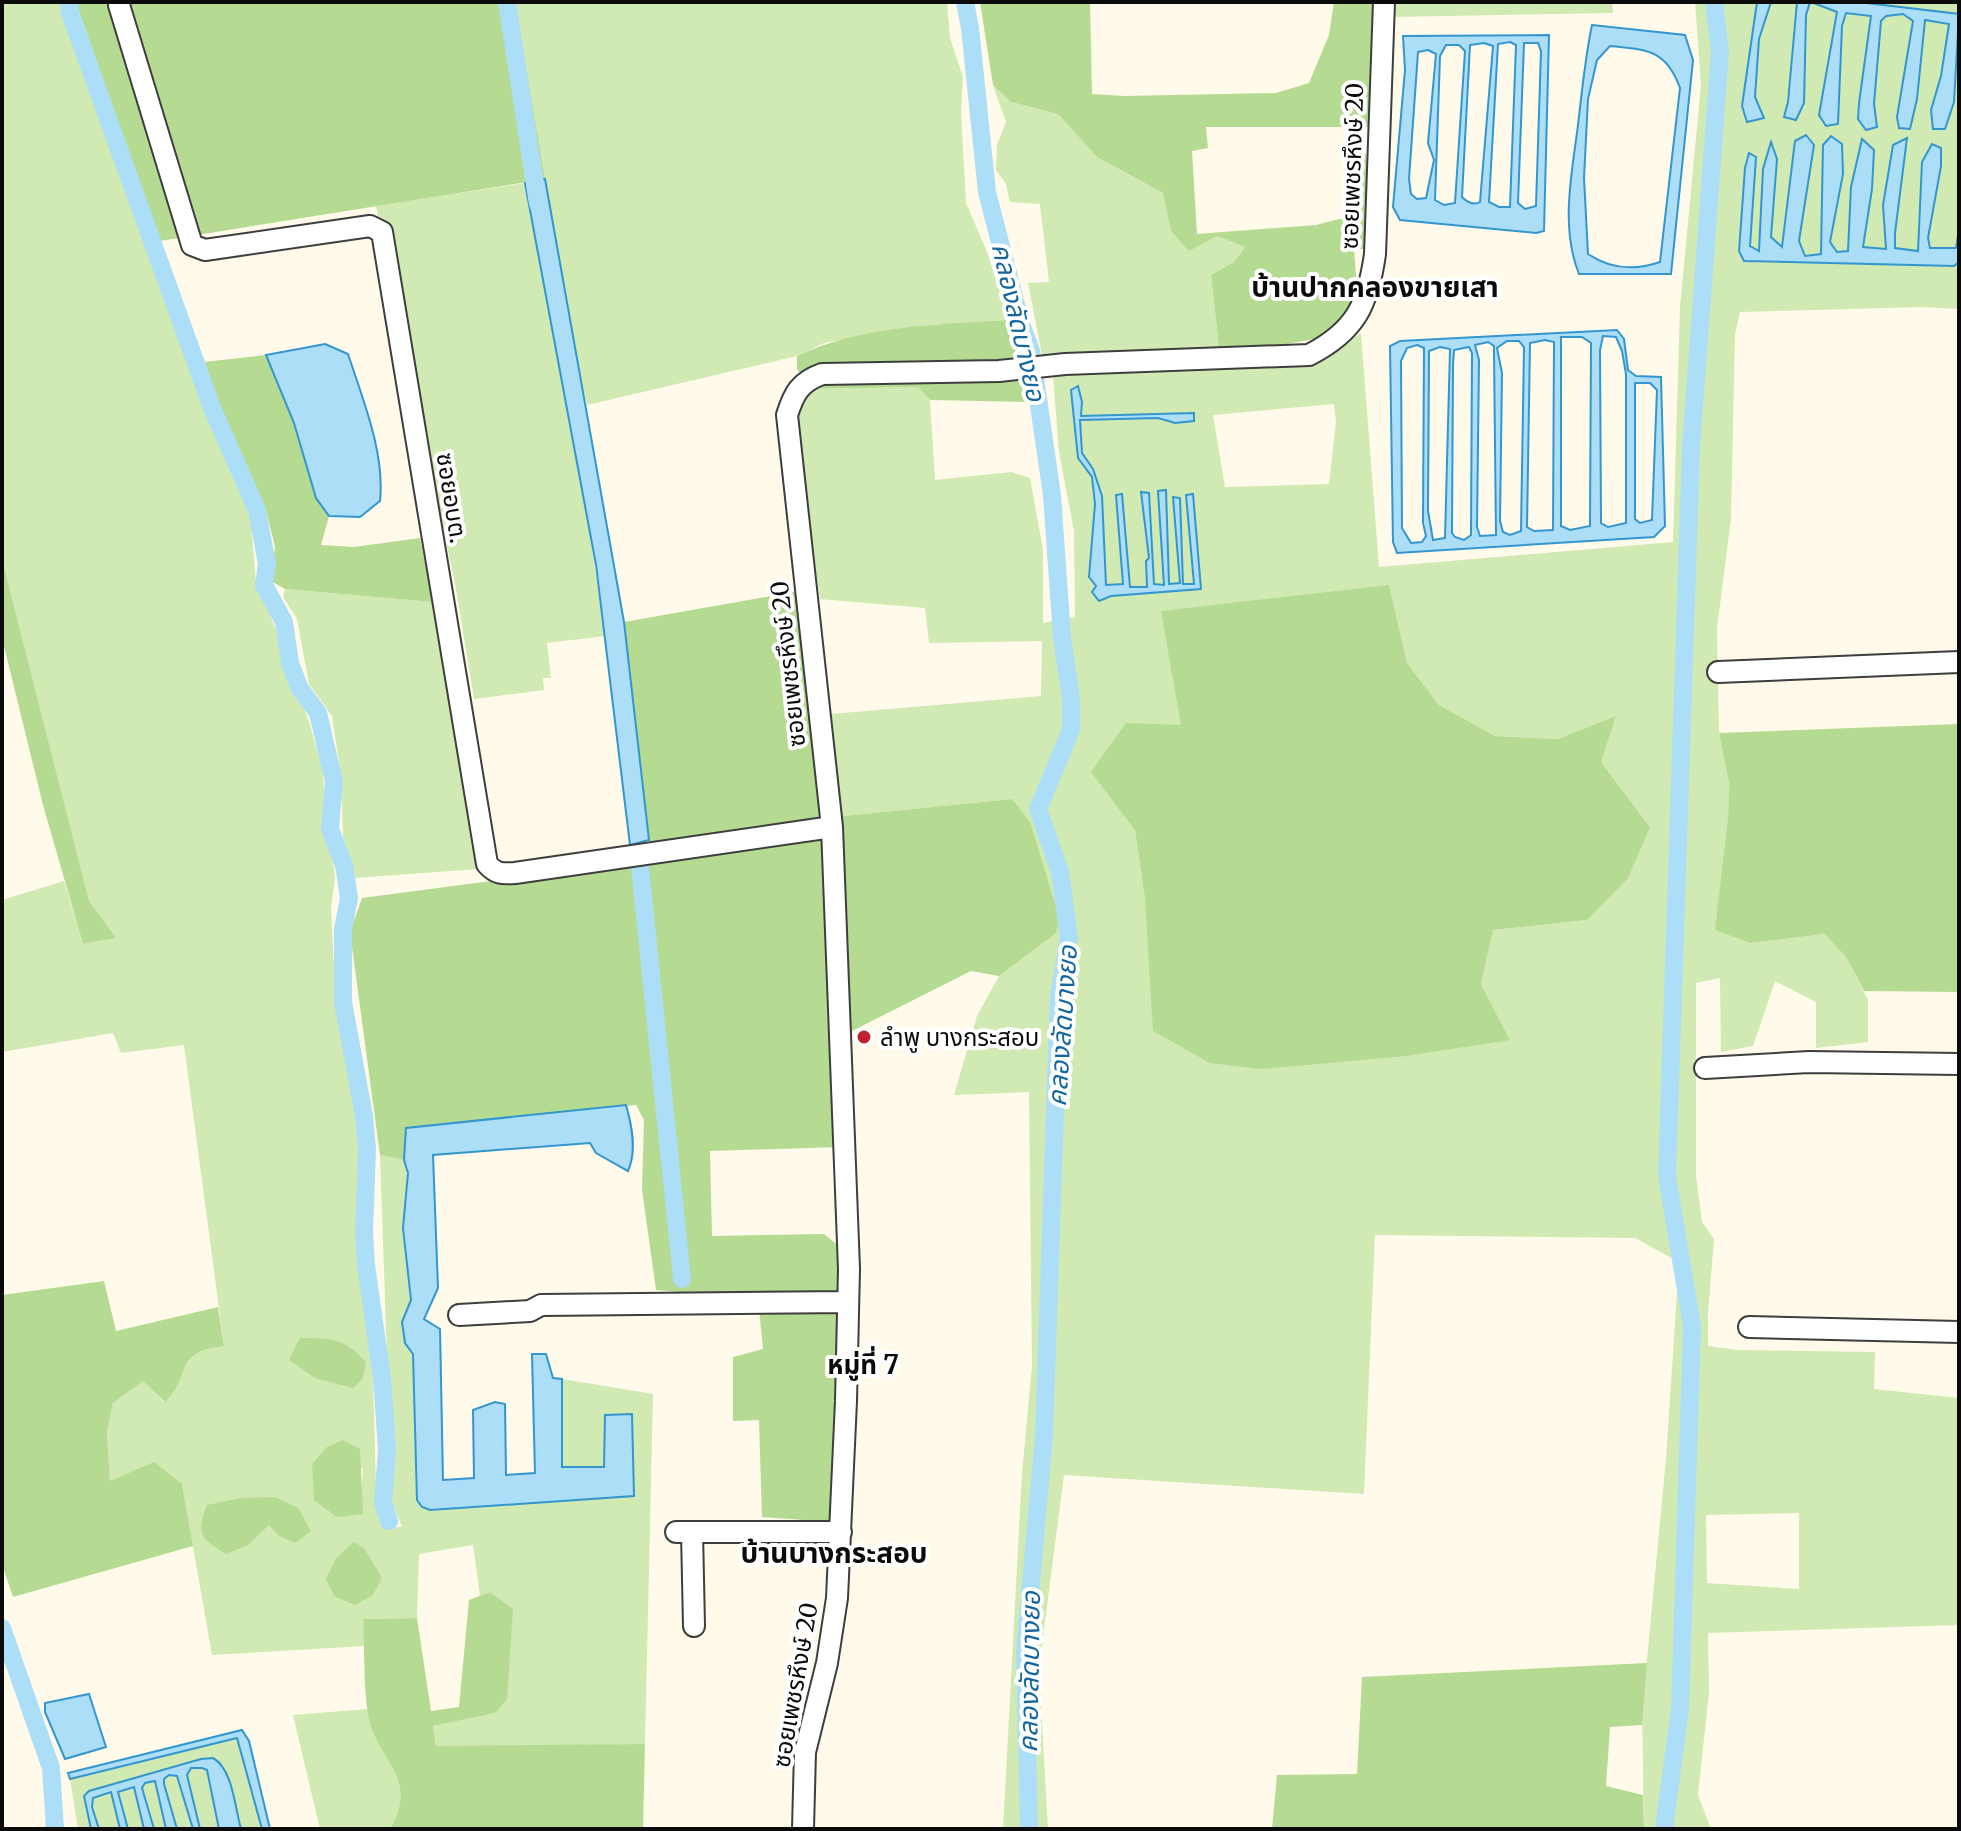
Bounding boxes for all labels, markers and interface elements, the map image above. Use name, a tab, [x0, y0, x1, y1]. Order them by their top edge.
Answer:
street label: ซอยเพชรหึงษ์ 20	[1334, 82, 1370, 250]
water label: คลองลัดบางยอ	[985, 240, 1053, 405]
district label: บ้านปากคลองขายเสา	[1251, 269, 1499, 305]
street label: ซอยอบต.	[430, 451, 474, 545]
street label: ซอยเพชรหึงษ์ 20	[764, 579, 812, 749]
water label: คลองลัดบางยอ	[1040, 943, 1084, 1108]
place label: ลำพู บางกระสอบ	[880, 1022, 1039, 1053]
marker: ลำพู บางกระสอบ	[855, 1028, 873, 1046]
district label: หมู่ที่ 7	[827, 1346, 899, 1381]
district label: บ้านบางกระสอบ	[740, 1535, 928, 1571]
water label: คลองลัดบางยอ	[1011, 1590, 1047, 1753]
street label: ซอยเพชรหึงษ์ 20	[765, 1600, 825, 1770]

